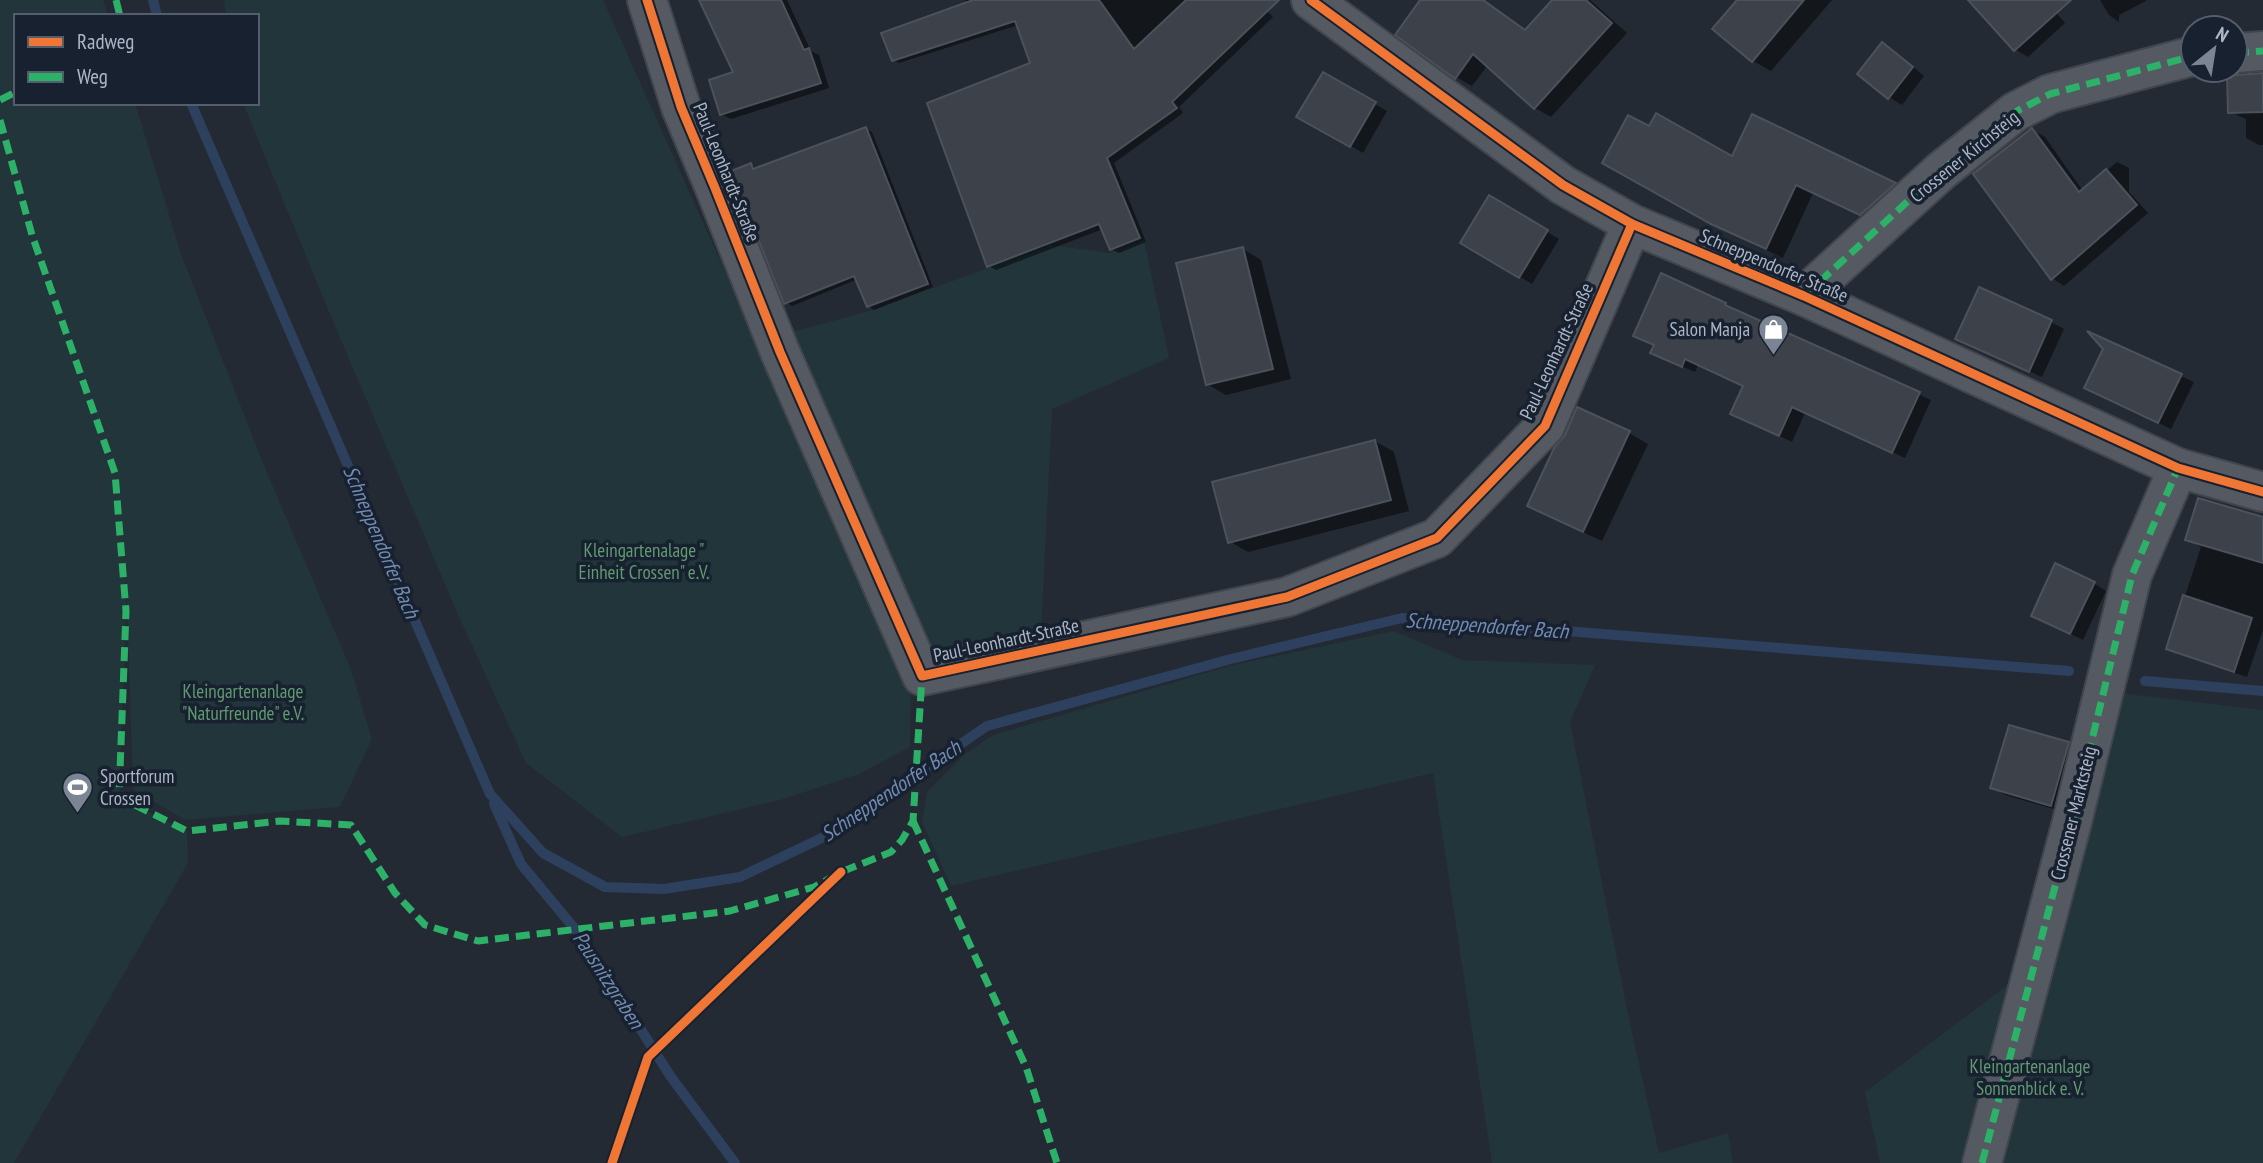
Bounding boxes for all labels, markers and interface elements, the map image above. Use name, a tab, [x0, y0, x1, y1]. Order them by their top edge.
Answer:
legend	[14, 14, 259, 105]
north arrow	[2179, 14, 2249, 84]
text: N	[2212, 21, 2233, 47]
text: Radweg	[77, 28, 134, 55]
text: Weg	[77, 63, 108, 90]
street label: Paul-Leonhardt-Straße	[688, 99, 766, 245]
street label: Crossener Kirchsteig	[1905, 105, 2023, 207]
street label: Schneppendorfer Straße	[1696, 223, 1852, 307]
street label: Paul-Leonhardt-Straße	[1514, 279, 1598, 423]
shop icon: Salon Manja	[1756, 312, 1790, 356]
place label: Salon Manja	[1670, 317, 1750, 341]
water label: Schneppendorfer Bach	[337, 462, 426, 624]
park label: Kleingartenalage " Einheit Crossen" e.V.	[579, 538, 709, 584]
water label: Schneppendorfer Bach	[1405, 606, 1571, 645]
street label: Paul-Leonhardt-Straße	[931, 613, 1081, 667]
park label: Kleingartenanlage "Naturfreunde" e.V.	[182, 679, 304, 725]
water label: Schneppendorfer Bach	[816, 733, 967, 847]
street label: Crossener Marktsteig	[2045, 744, 2101, 882]
place label: Sportforum Crossen	[100, 764, 174, 810]
sports icon: Sportforum Crossen	[60, 770, 94, 814]
water label: Pausnitzgraben	[567, 926, 651, 1035]
park label: Kleingartenanlage Sonnenblick e. V.	[1970, 1054, 2091, 1100]

